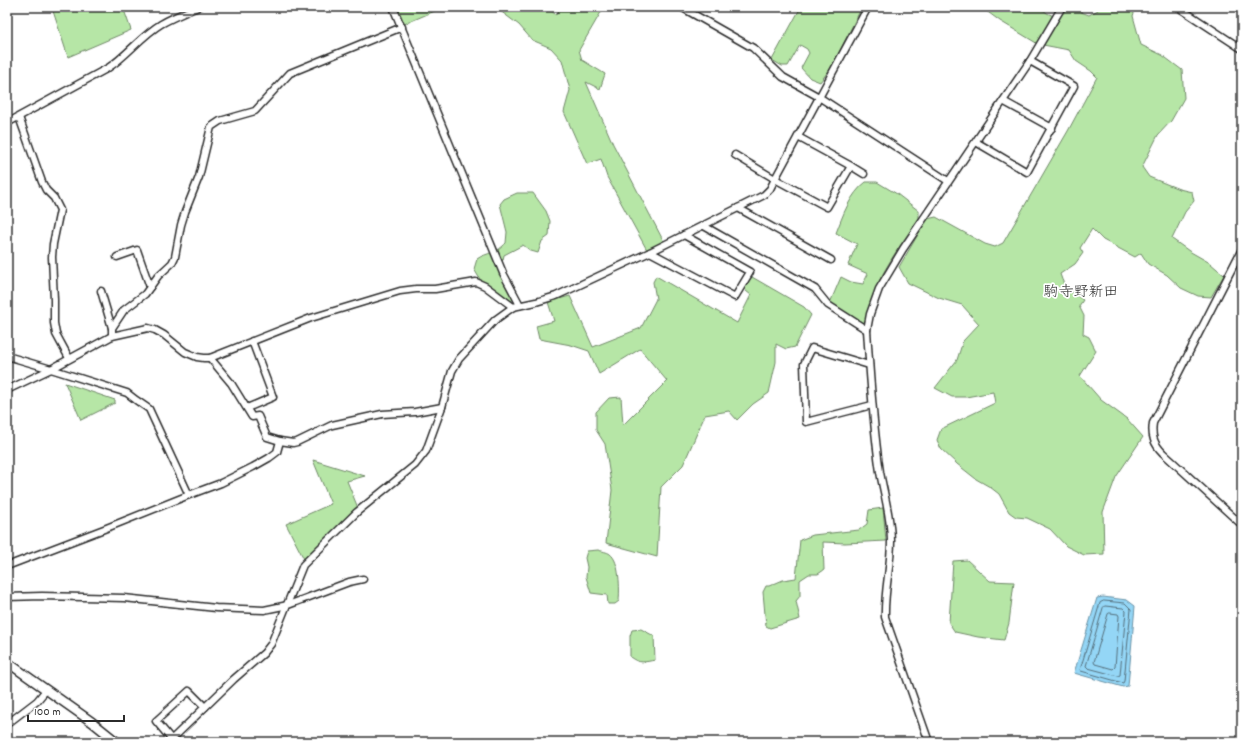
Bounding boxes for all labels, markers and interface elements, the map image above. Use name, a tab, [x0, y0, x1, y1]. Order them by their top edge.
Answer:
district label: 駒寺野新田	[1043, 282, 1119, 304]
scale bar	[28, 697, 124, 723]
text: 100 m	[34, 704, 61, 721]

